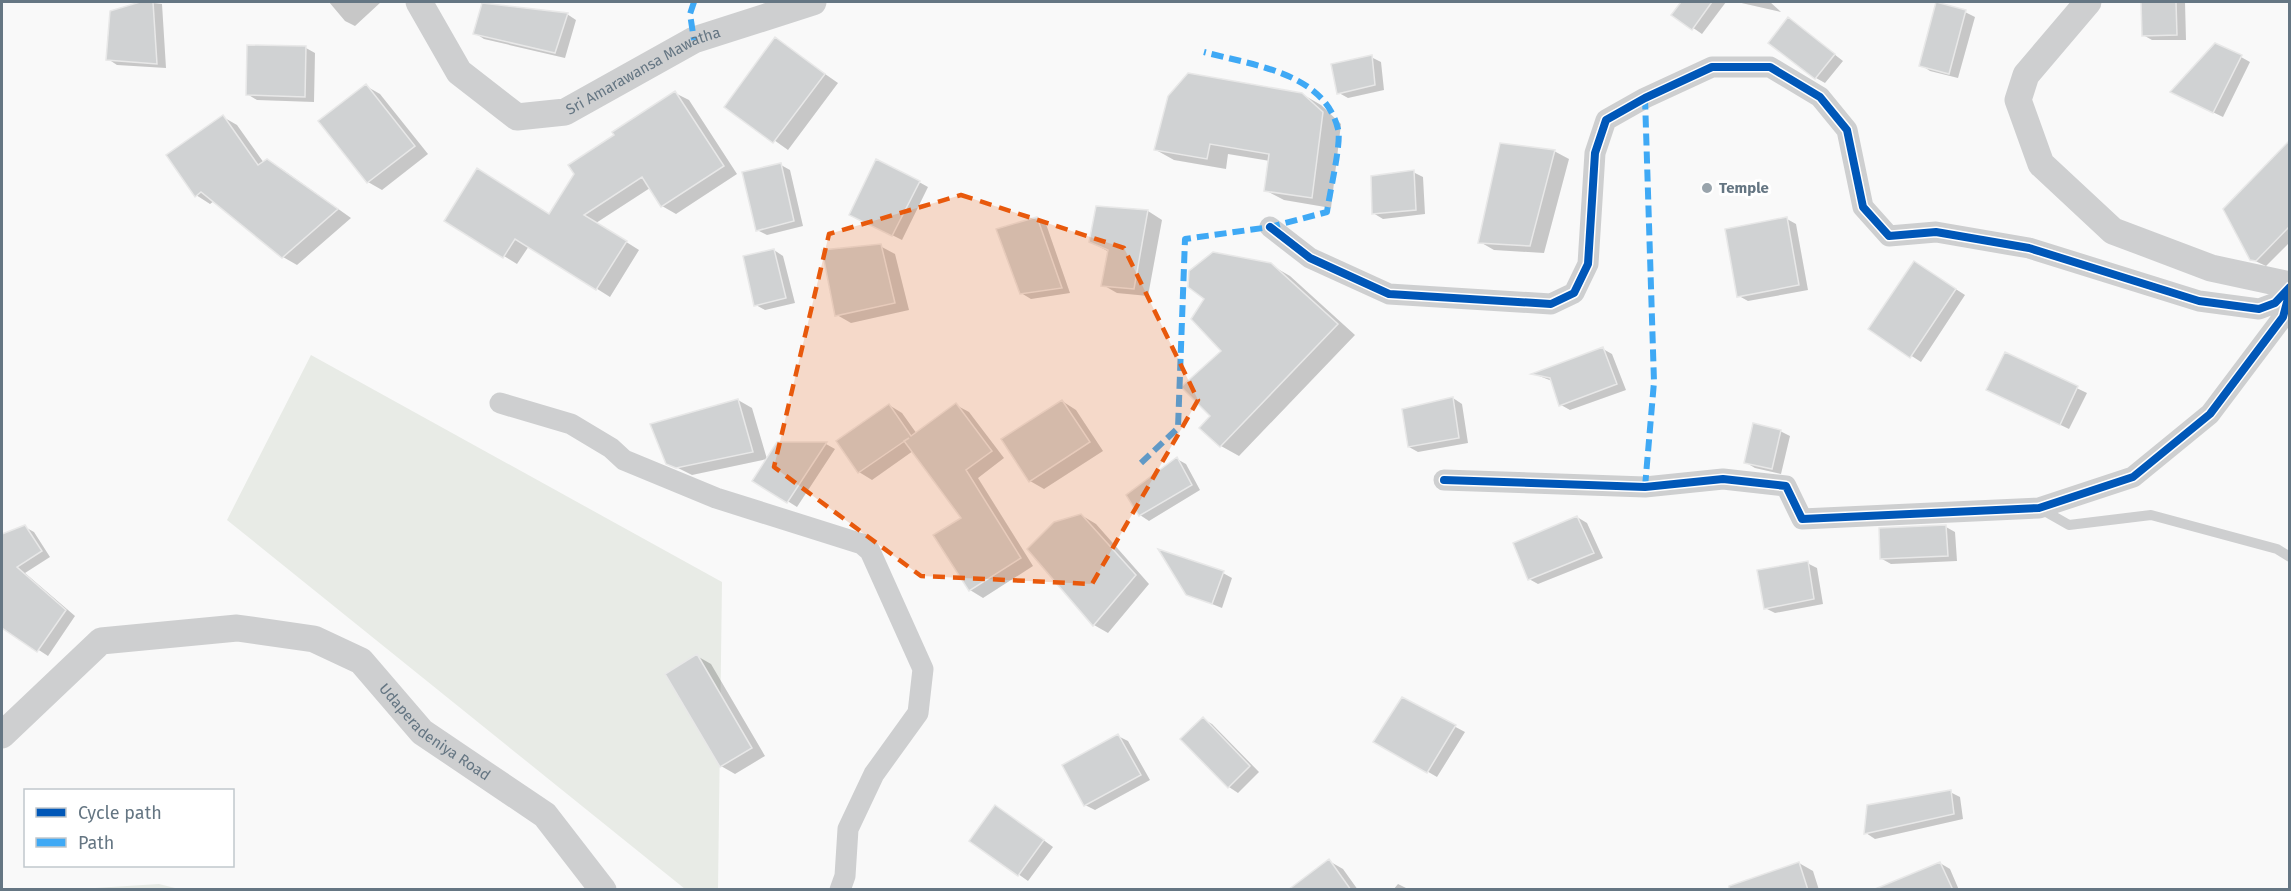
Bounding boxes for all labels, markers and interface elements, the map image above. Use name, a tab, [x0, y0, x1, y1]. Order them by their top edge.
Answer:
street label: Sri Amarawansa Mawatha	[563, 23, 723, 119]
place label: Temple	[1719, 179, 1769, 197]
marker: Temple	[1700, 181, 1714, 195]
street label: Udaperadeniya Road	[375, 680, 494, 784]
legend	[24, 789, 234, 867]
text: Cycle path	[78, 802, 162, 824]
text: Path	[78, 832, 114, 854]

